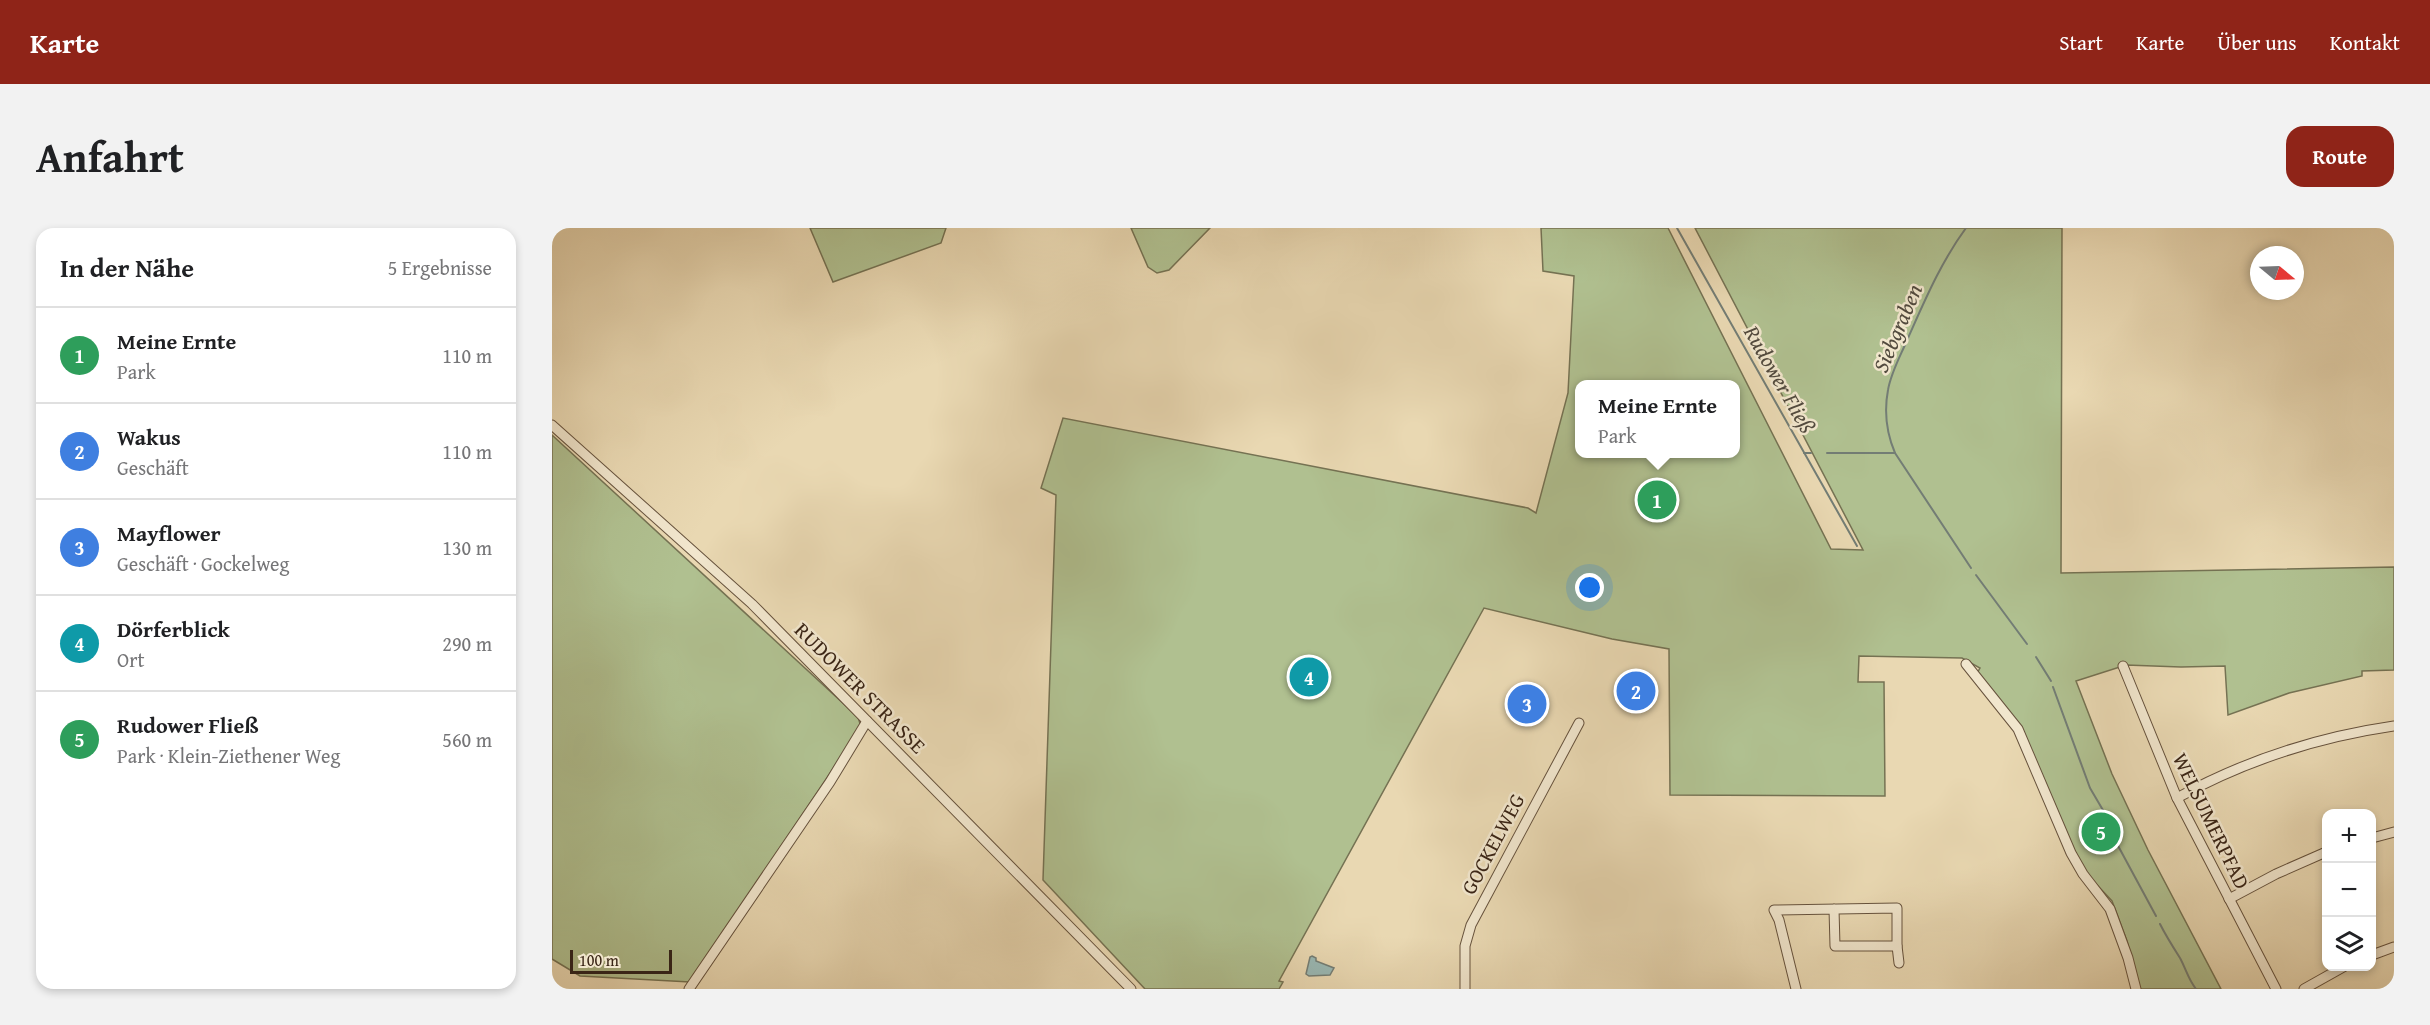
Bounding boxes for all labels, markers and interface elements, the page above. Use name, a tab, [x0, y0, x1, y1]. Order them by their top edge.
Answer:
text: Karte	[30, 22, 99, 63]
text: Start	[2059, 27, 2103, 58]
text: Karte	[2136, 27, 2184, 58]
text: Über uns	[2217, 27, 2297, 58]
text: Kontakt	[2330, 27, 2400, 58]
text: Anfahrt	[36, 126, 184, 187]
button: Route	[2286, 126, 2394, 187]
north arrow	[2250, 246, 2304, 300]
text: In der Nähe	[60, 248, 194, 287]
text: 5 Ergebnisse	[388, 253, 492, 282]
water label: Siebgraben	[1864, 279, 1930, 377]
water label: Rudower Fließ	[1736, 318, 1824, 439]
text: Meine Ernte	[117, 325, 236, 357]
text: 1	[74, 341, 85, 370]
text: 110 m	[442, 341, 492, 370]
text: Park	[117, 357, 156, 386]
popup	[1575, 380, 1740, 458]
text: Meine Ernte	[1598, 389, 1717, 421]
text: Wakus	[117, 421, 181, 453]
text: Park	[1598, 421, 1637, 450]
text: 2	[74, 437, 85, 466]
text: 110 m	[442, 437, 492, 466]
text: Geschäft	[117, 453, 189, 482]
pin: 1	[1638, 478, 1676, 522]
text: Mayflower	[117, 517, 221, 549]
text: 3	[74, 533, 85, 562]
text: 130 m	[442, 533, 492, 562]
text: Geschäft · Gockelweg	[117, 549, 289, 578]
your location	[1575, 573, 1604, 602]
text: Dörferblick	[117, 613, 230, 645]
street label: RUDOWER STRASSE	[788, 615, 933, 761]
text: 4	[74, 629, 85, 658]
text: 290 m	[442, 629, 492, 658]
text: Ort	[117, 645, 144, 674]
pin: 4	[1290, 654, 1329, 700]
pin: 2	[1616, 668, 1656, 714]
pin: 3	[1508, 682, 1546, 726]
text: Rudower Fließ	[117, 709, 259, 741]
text: 5	[74, 725, 85, 754]
text: 560 m	[442, 725, 492, 754]
text: Park · Klein-Ziethener Weg	[117, 741, 340, 770]
street label: WELSUMERPFAD	[2165, 747, 2258, 894]
street label: GOCKELWEG	[1453, 788, 1532, 900]
map controls	[2322, 809, 2376, 971]
button: +	[2322, 809, 2376, 863]
pin: 5	[2082, 810, 2120, 854]
button: −	[2322, 863, 2376, 917]
button: layers	[2322, 917, 2376, 971]
scale bar	[570, 947, 672, 974]
text: 100 m	[579, 948, 619, 972]

